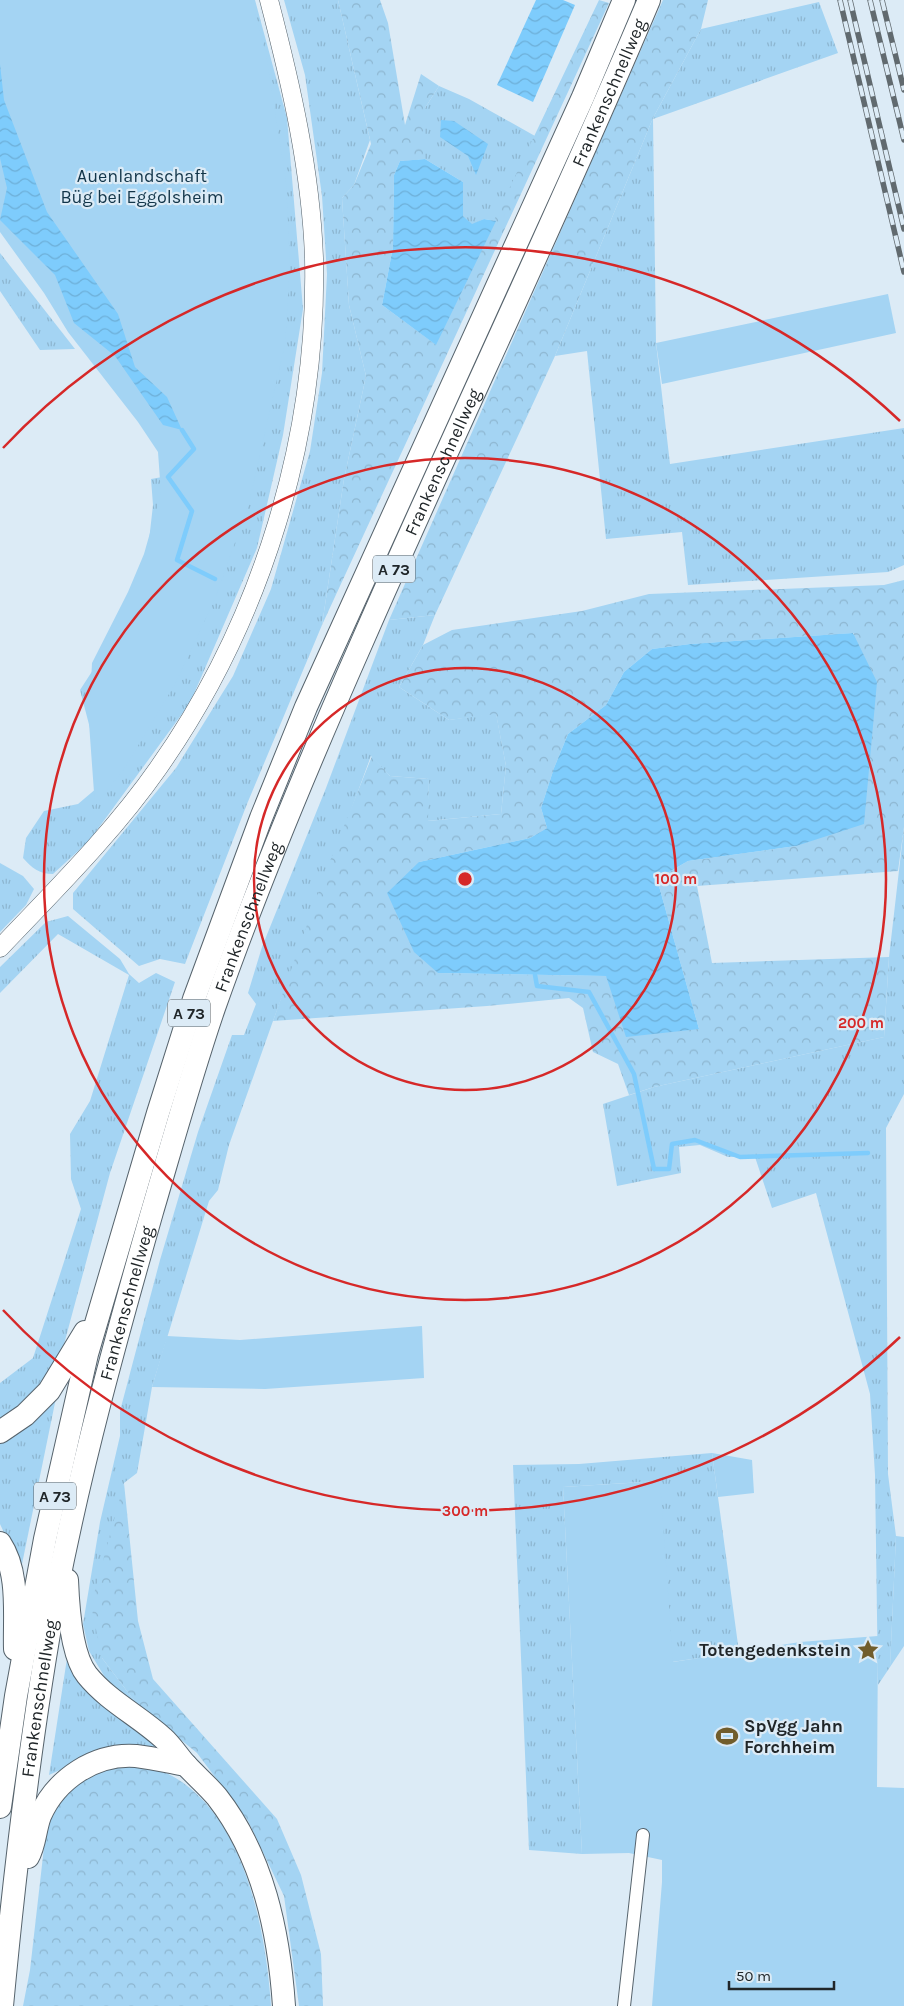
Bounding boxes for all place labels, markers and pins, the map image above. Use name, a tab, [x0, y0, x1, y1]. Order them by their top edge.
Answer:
centre of rings	[456, 870, 474, 888]
place icon: Totengedenkstein	[855, 1637, 881, 1663]
place label: Totengedenkstein	[699, 1639, 851, 1661]
place label: SpVgg Jahn Forchheim	[744, 1715, 843, 1758]
sports icon: SpVgg Jahn Forchheim	[714, 1723, 740, 1749]

